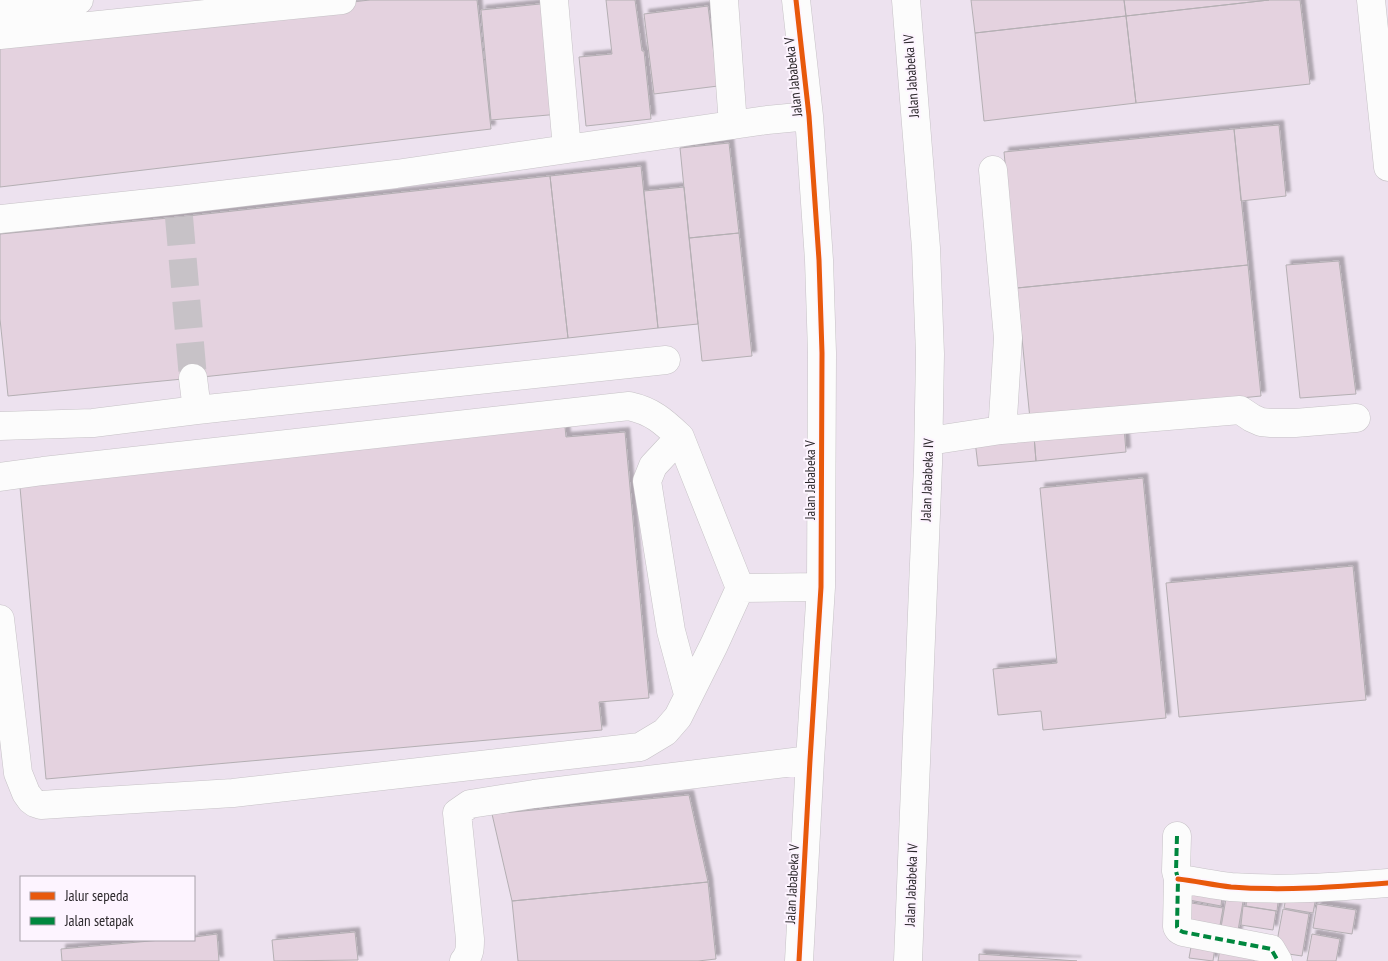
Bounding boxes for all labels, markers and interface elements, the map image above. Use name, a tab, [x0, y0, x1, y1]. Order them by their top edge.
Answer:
street label: Jalan Jababeka IV	[899, 33, 923, 119]
street label: Jalan Jababeka V	[780, 36, 806, 119]
street label: Jalan Jababeka IV	[917, 438, 937, 523]
street label: Jalan Jababeka V	[801, 440, 819, 521]
street label: Jalan Jababeka V	[781, 843, 803, 925]
street label: Jalan Jababeka IV	[901, 843, 921, 928]
legend	[20, 876, 195, 941]
text: Jalur sepeda	[64, 886, 128, 905]
text: Jalan setapak	[64, 911, 134, 930]

